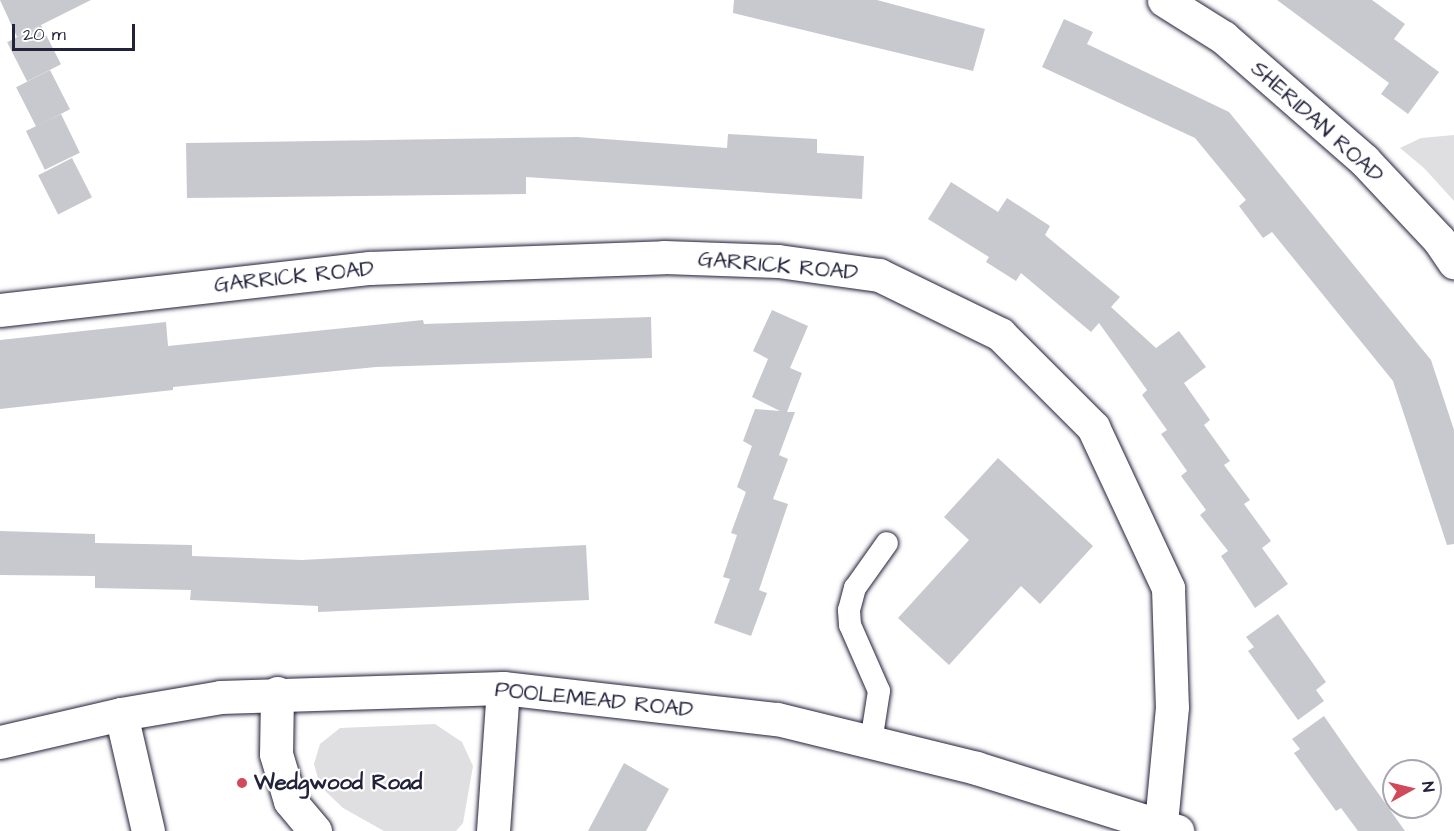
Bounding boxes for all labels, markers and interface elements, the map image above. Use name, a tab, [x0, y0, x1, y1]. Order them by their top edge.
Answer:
scale bar	[15, 12, 138, 50]
text: 20 m	[23, 22, 66, 47]
street label: SHERIDAN ROAD	[1245, 56, 1389, 188]
street label: GARRICK ROAD	[697, 246, 859, 286]
street label: GARRICK ROAD	[213, 255, 375, 299]
street label: POOLEMEAD ROAD	[494, 676, 694, 724]
north arrow	[1382, 759, 1442, 819]
place label: Wedgwood Road	[254, 770, 422, 796]
marker: Wedgwood Road	[235, 776, 249, 790]
text: N	[1416, 780, 1439, 793]

